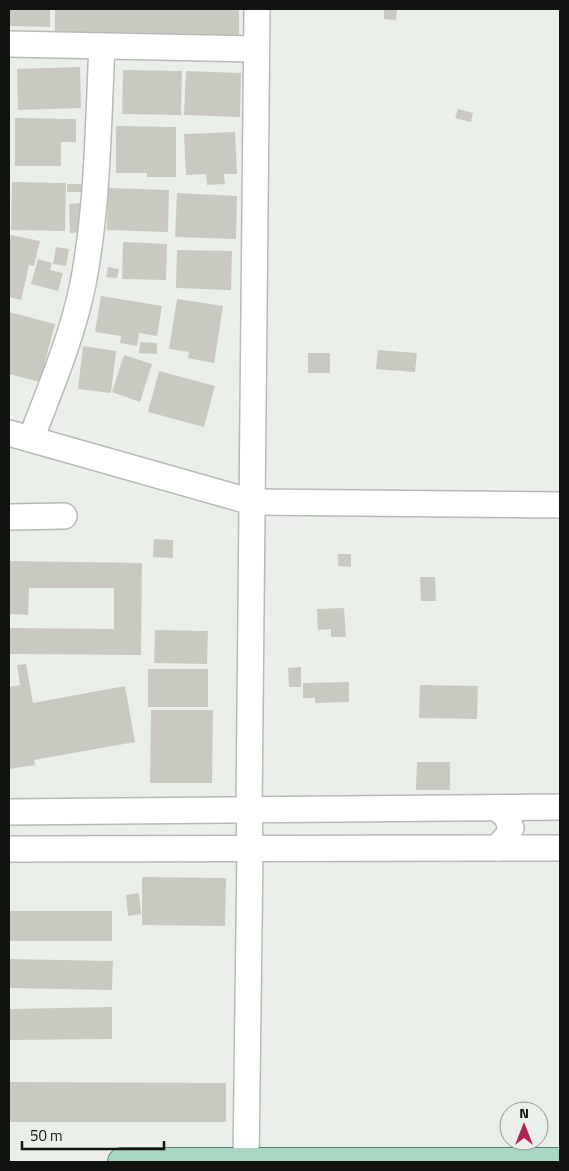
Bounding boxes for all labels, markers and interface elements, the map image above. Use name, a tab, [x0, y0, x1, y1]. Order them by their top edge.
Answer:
north arrow	[499, 1101, 549, 1151]
text: N	[519, 1102, 529, 1123]
scale bar	[22, 1118, 165, 1150]
text: 50 m	[30, 1124, 63, 1147]

